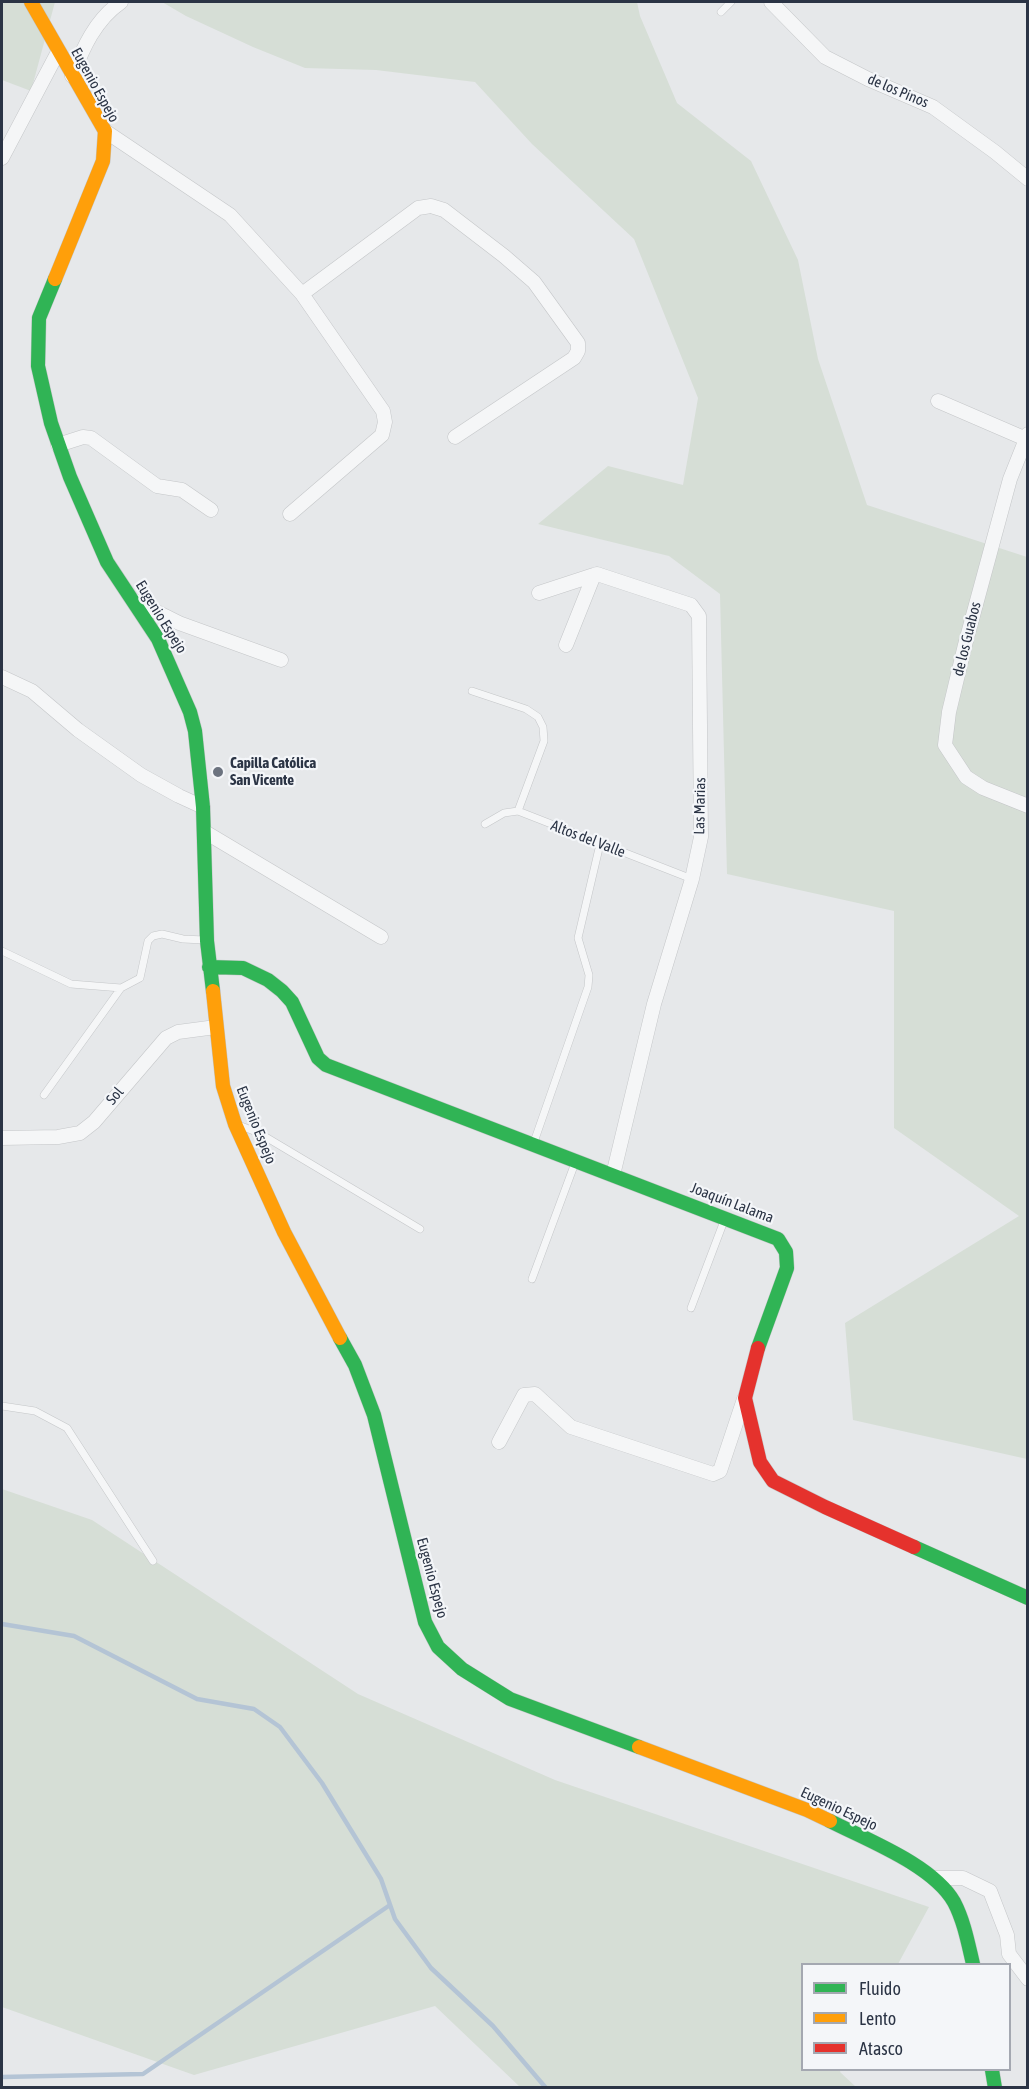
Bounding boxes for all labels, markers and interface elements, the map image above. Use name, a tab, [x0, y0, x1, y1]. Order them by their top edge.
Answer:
street label: Eugenio Espejo	[67, 45, 123, 125]
street label: de los Pinos	[865, 70, 931, 112]
street label: Eugenio Espejo	[132, 577, 190, 657]
street label: de los Guabos	[949, 600, 985, 678]
place label: Capilla Católica San Vicente	[230, 754, 316, 789]
marker: Capilla Católica San Vicente	[211, 765, 225, 779]
street label: Las Marias	[691, 777, 709, 835]
street label: Altos del Valle	[548, 817, 628, 861]
street label: Eugenio Espejo	[232, 1083, 280, 1167]
street label: Sol	[103, 1084, 127, 1108]
street label: Joaquín Lalama	[688, 1179, 776, 1227]
street label: Eugenio Espejo	[413, 1536, 451, 1620]
street label: Eugenio Espejo	[798, 1783, 880, 1835]
legend	[801, 1963, 1011, 2071]
text: Fluido	[859, 1978, 901, 1999]
text: Lento	[859, 2008, 896, 2029]
text: Atasco	[859, 2038, 903, 2059]

